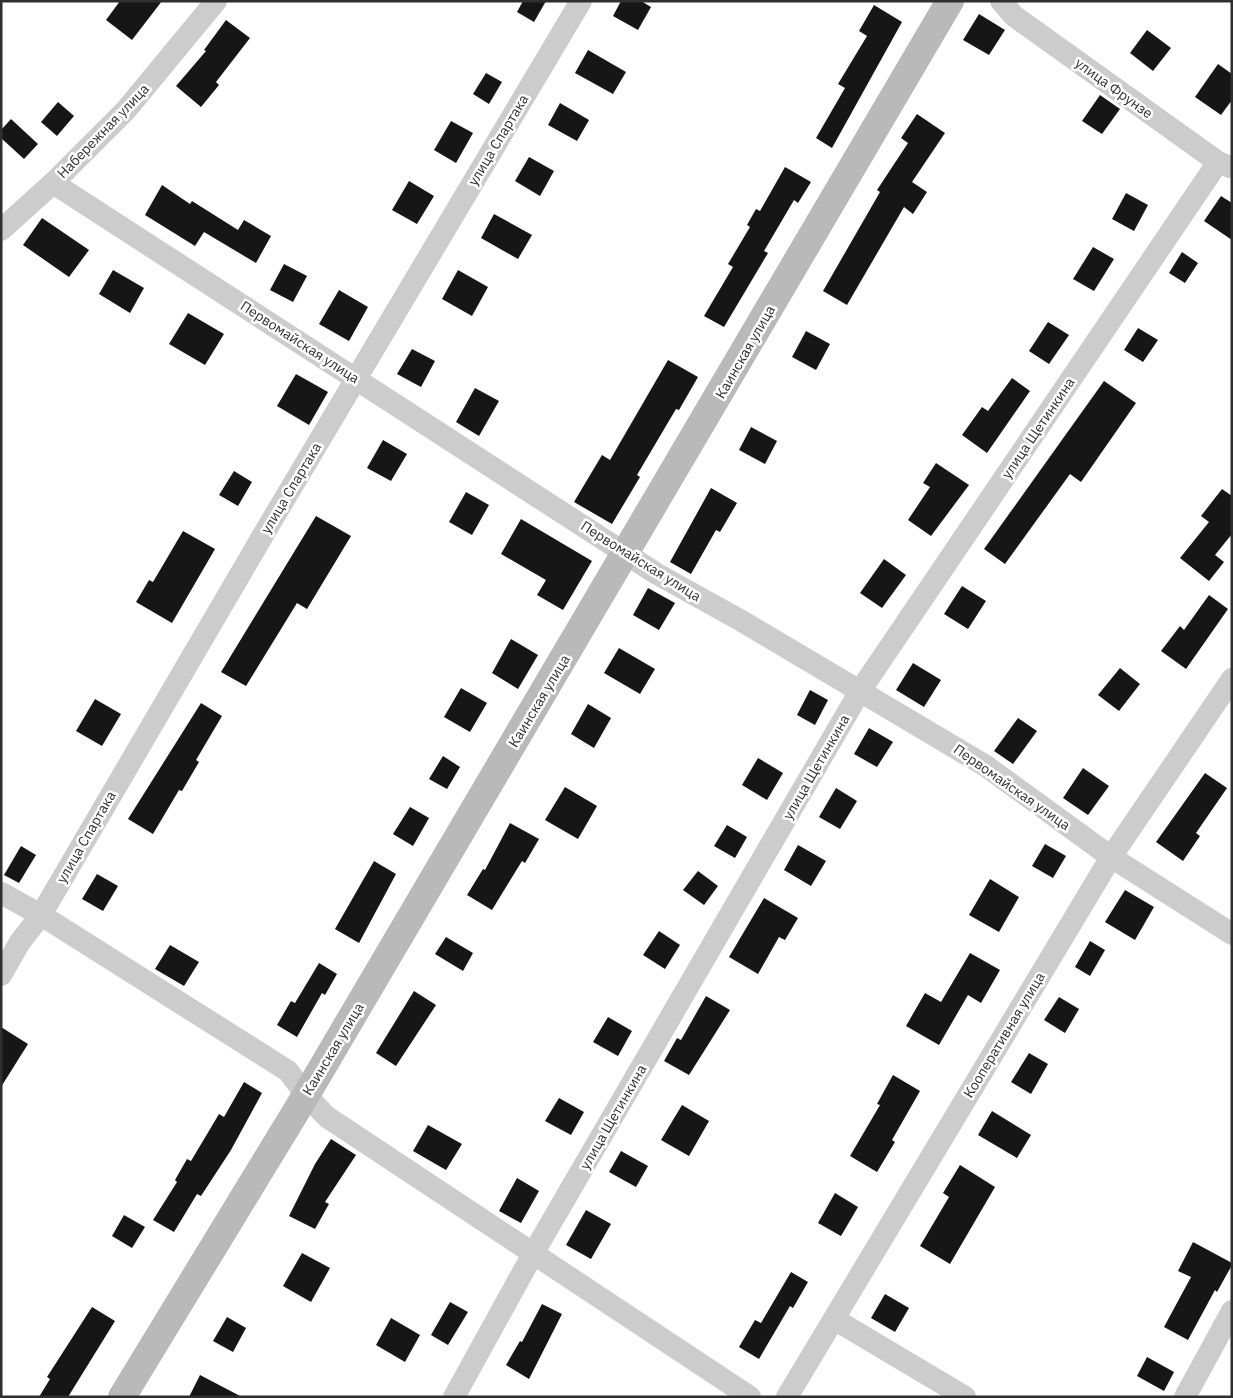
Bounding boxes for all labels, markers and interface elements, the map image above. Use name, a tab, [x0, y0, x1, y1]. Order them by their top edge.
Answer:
street label: улица Фрунзе	[1072, 54, 1157, 122]
street label: Набережная улица	[53, 80, 153, 182]
street label: улица Спартака	[464, 91, 533, 189]
street label: Первомайская улица	[237, 297, 363, 387]
street label: Каинская улица	[711, 302, 779, 402]
street label: улица Щетинкина	[998, 374, 1079, 482]
street label: улица Спартака	[257, 439, 326, 537]
street label: Первомайская улица	[578, 517, 705, 606]
street label: Каинская улица	[504, 651, 574, 751]
street label: улица Щетинкина	[779, 711, 854, 823]
street label: Первомайская улица	[950, 740, 1074, 834]
street label: улица Спартака	[52, 787, 120, 886]
street label: Кооперативная улица	[959, 968, 1049, 1101]
street label: Каинская улица	[298, 999, 368, 1099]
street label: улица Щетинкина	[576, 1061, 651, 1173]

